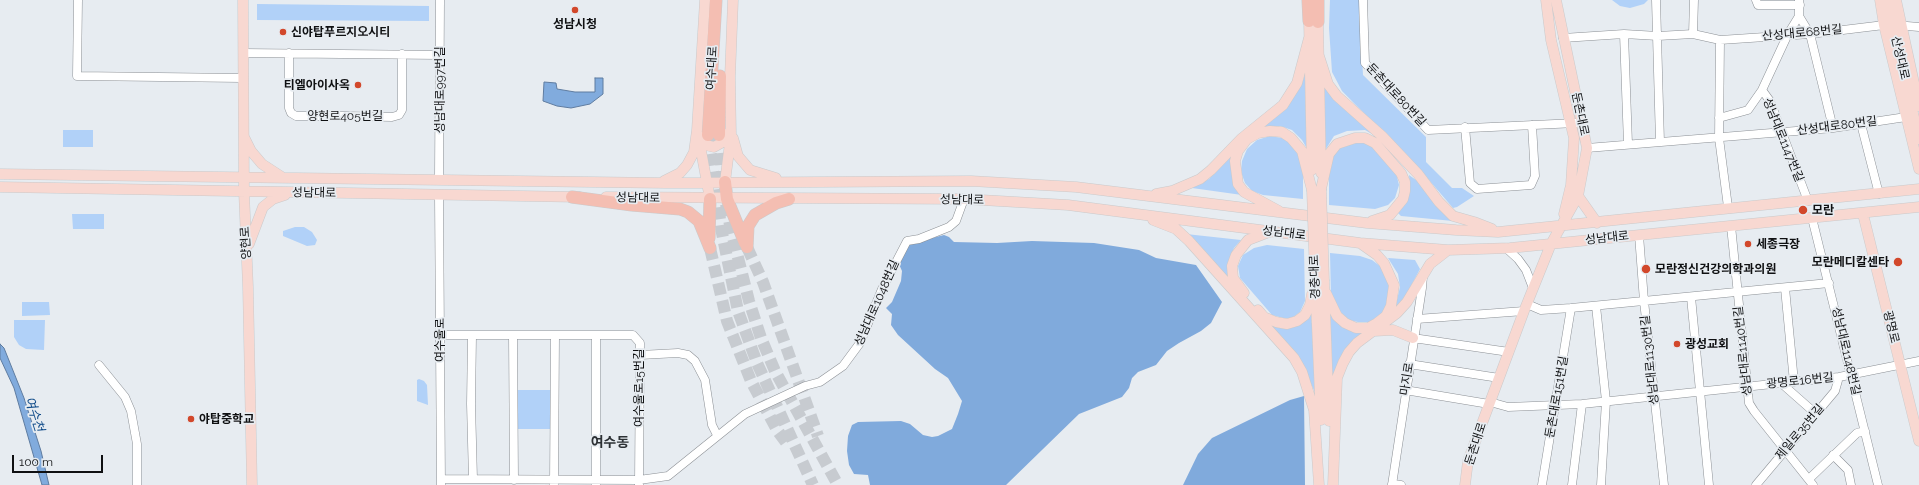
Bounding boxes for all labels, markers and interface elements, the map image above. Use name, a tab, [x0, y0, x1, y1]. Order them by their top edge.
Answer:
marker: 성남시청	[570, 5, 580, 15]
place label: 성남시청	[553, 17, 597, 31]
street label: 산성대로68번길	[1761, 22, 1843, 44]
place label: 신야탑푸르지오시티	[291, 25, 390, 39]
marker: 신야탑푸르지오시티	[278, 27, 288, 37]
street label: 산성대로	[1888, 35, 1912, 81]
street label: 여수대로	[704, 46, 720, 90]
street label: 성남대로997번길	[433, 47, 447, 133]
street label: 둔촌대로80번길	[1363, 61, 1429, 129]
place label: 티엘아이사옥	[284, 78, 350, 92]
marker: 티엘아이사옥	[353, 80, 363, 90]
street label: 둔촌대로	[1568, 91, 1592, 137]
street label: 성남대로1147번길	[1760, 96, 1806, 184]
street label: 양현로405번길	[307, 109, 383, 123]
street label: 산성대로80번길	[1796, 114, 1878, 138]
street label: 성남대로	[292, 185, 336, 201]
street label: 성남대로	[616, 190, 660, 206]
street label: 성남대로	[940, 192, 984, 208]
place label: 모란	[1812, 203, 1834, 217]
marker: 모란	[1797, 204, 1809, 216]
street label: 성남대로	[1261, 223, 1307, 243]
street label: 양현로	[238, 226, 254, 260]
street label: 성남대로	[1584, 229, 1630, 247]
place label: 세종극장	[1756, 237, 1800, 251]
marker: 세종극장	[1743, 239, 1753, 249]
street label: 경충대로	[1307, 255, 1323, 299]
place label: 모란메디칼센타	[1812, 255, 1889, 269]
marker: 모란메디칼센타	[1892, 256, 1904, 268]
street label: 성남대로1048번길	[852, 258, 902, 348]
place label: 모란정신건강의학과의원	[1655, 262, 1776, 276]
marker: 모란정신건강의학과의원	[1640, 263, 1652, 275]
street label: 성남대로1140번길	[1731, 305, 1755, 397]
street label: 성남대로1148번길	[1829, 305, 1863, 397]
street label: 광명로	[1880, 309, 1902, 345]
street label: 성남대로1130번길	[1638, 314, 1662, 406]
street label: 여수울로	[433, 318, 447, 362]
place label: 광성교회	[1685, 337, 1729, 351]
marker: 광성교회	[1672, 339, 1682, 349]
street label: 여수울로15번길	[632, 349, 646, 427]
street label: 둔촌대로151번길	[1543, 355, 1571, 439]
street label: 마지로	[1397, 362, 1417, 396]
street label: 광명로16번길	[1766, 370, 1834, 392]
water label: 여수천	[21, 395, 47, 433]
street label: 제일로35번길	[1773, 401, 1827, 463]
place label: 야탑중학교	[199, 412, 254, 426]
marker: 야탑중학교	[186, 414, 196, 424]
street label: 둔촌대로	[1462, 421, 1490, 467]
district label: 여수동	[591, 435, 629, 451]
scale bar	[14, 447, 105, 473]
text: 100 m	[19, 455, 53, 469]

